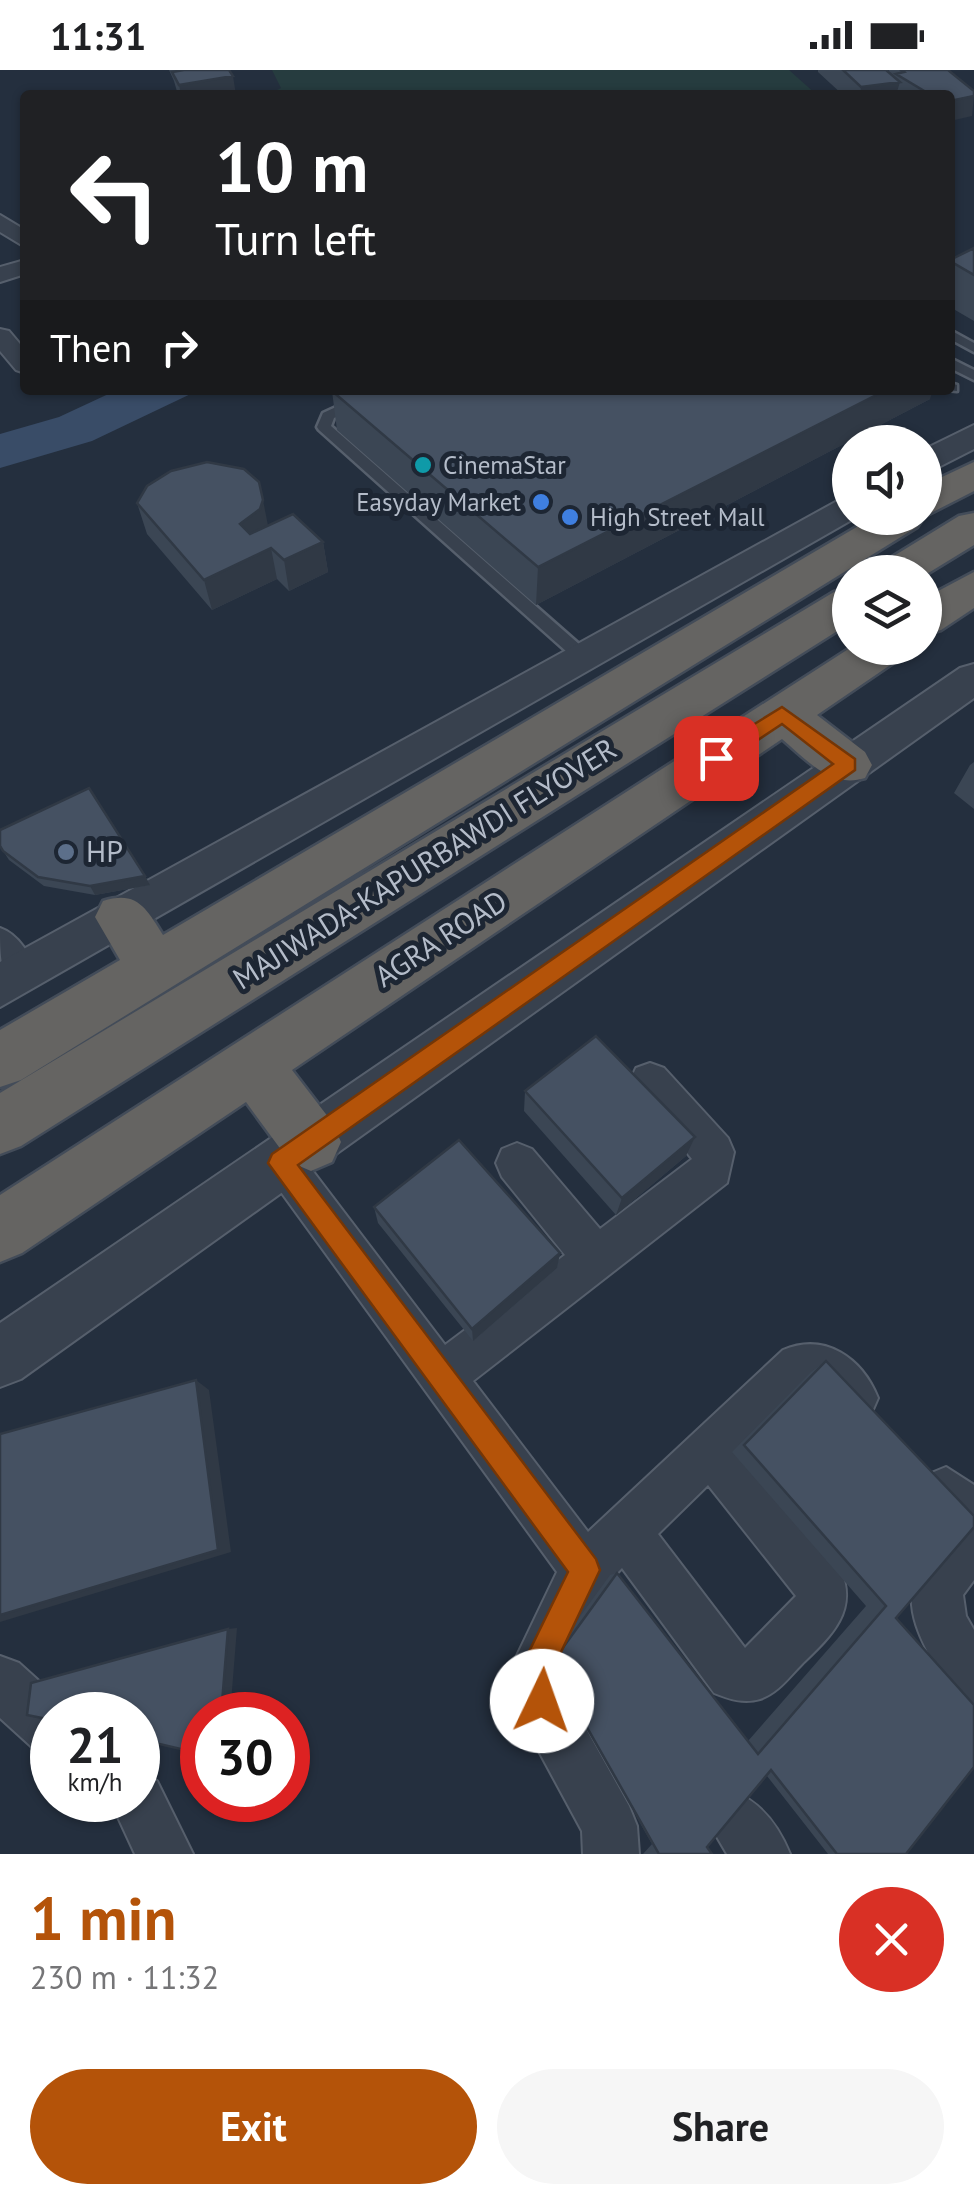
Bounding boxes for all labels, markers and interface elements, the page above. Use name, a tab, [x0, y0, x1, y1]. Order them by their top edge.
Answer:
text: 11:31	[50, 11, 146, 60]
text: 10 m	[215, 121, 368, 211]
icon: left	[50, 130, 180, 260]
text: Turn left	[215, 209, 376, 267]
icon: right	[152, 320, 207, 375]
text: Then	[50, 323, 132, 372]
map controls	[832, 425, 942, 665]
button: sound	[832, 425, 942, 535]
place label: CinemaStar	[443, 449, 566, 481]
marker: CinemaStar	[412, 454, 434, 476]
place label: Easyday Market	[356, 486, 522, 518]
marker: Easyday Market	[530, 491, 552, 513]
place label: High Street Mall	[590, 501, 765, 533]
marker: High Street Mall	[559, 506, 581, 528]
button: layers	[832, 555, 942, 665]
pin	[674, 716, 759, 801]
street label: MAJIWADA-KAPURBAWDI FLYOVER	[225, 728, 623, 997]
icon: arrive	[689, 731, 744, 786]
place label: HP	[86, 831, 123, 870]
marker: HP	[55, 841, 77, 863]
street label: AGRA ROAD	[367, 881, 514, 995]
position arrow	[490, 1649, 594, 1753]
speed limit sign: 30	[180, 1692, 310, 1822]
text: 21	[67, 1712, 123, 1777]
text: km/h	[68, 1766, 122, 1798]
text: 1 min	[30, 1879, 176, 1957]
button: close	[839, 1887, 944, 1992]
text: 230 m · 11:32	[30, 1956, 219, 1998]
button: Exit	[30, 2069, 477, 2184]
button: Share	[497, 2069, 944, 2184]

